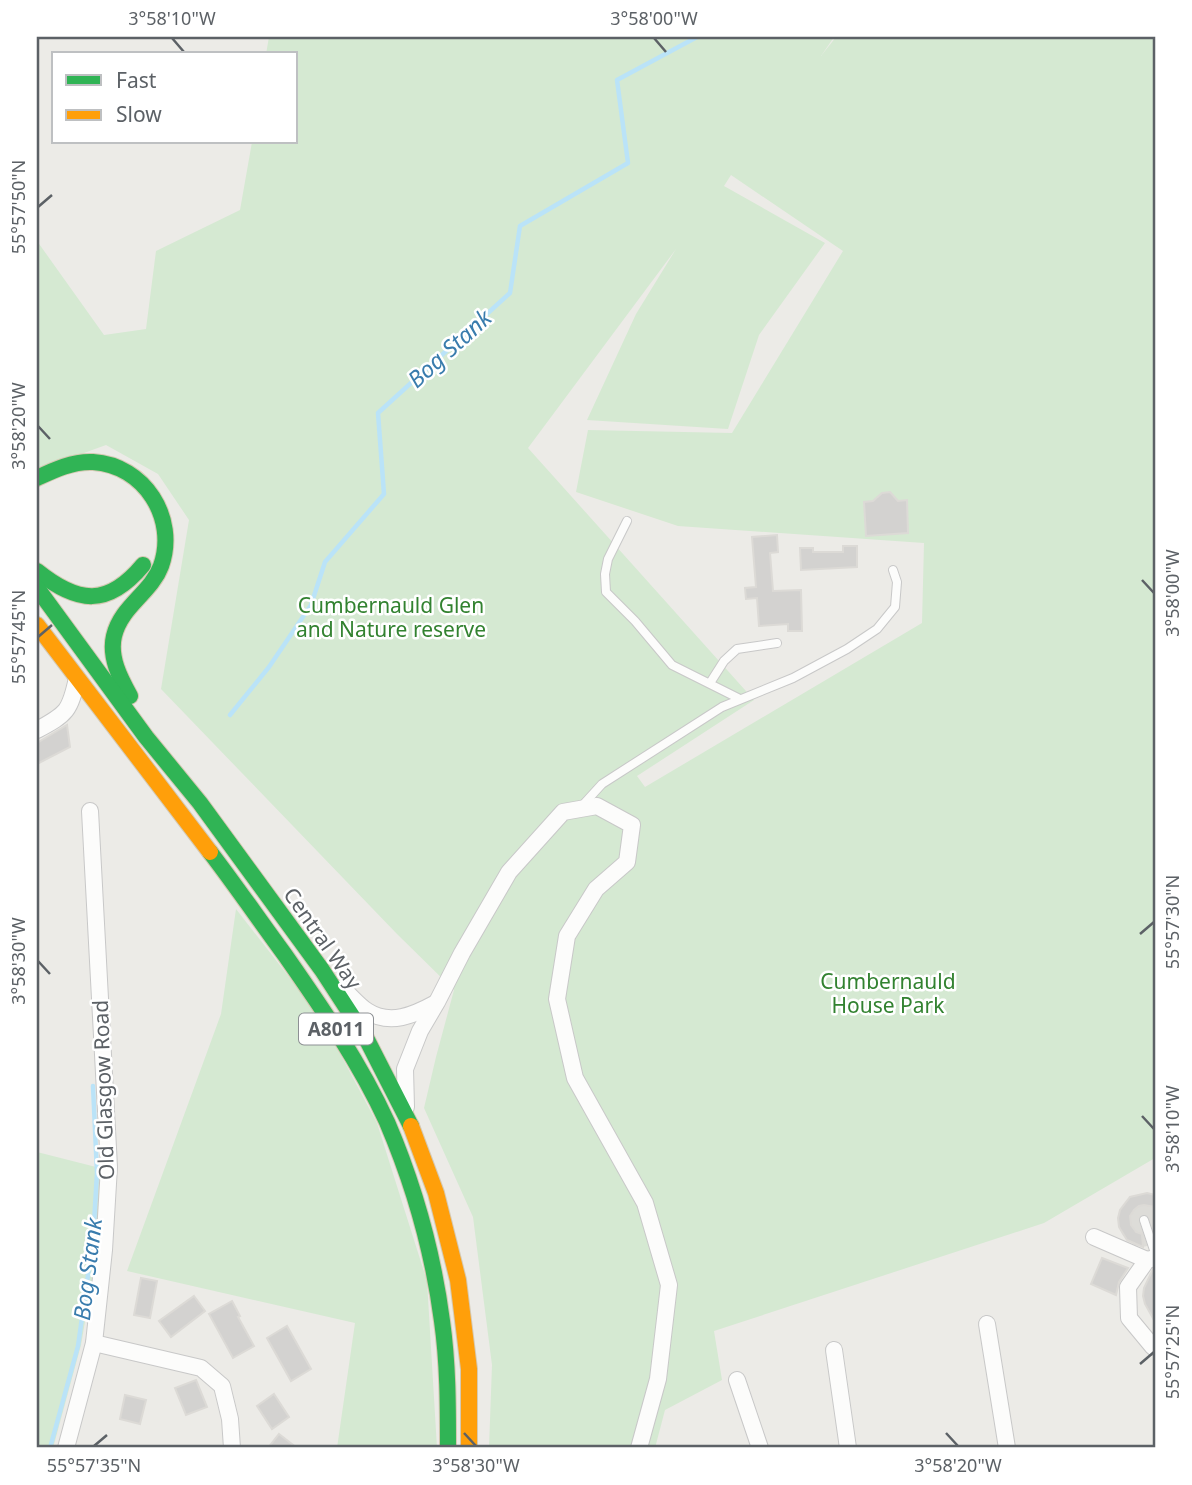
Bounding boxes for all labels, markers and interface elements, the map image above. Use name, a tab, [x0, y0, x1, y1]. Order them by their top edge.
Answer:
text: 3°58'10"W	[128, 6, 216, 30]
text: 3°58'00"W	[610, 6, 698, 30]
legend	[52, 52, 298, 144]
text: Fast	[116, 66, 157, 94]
text: Slow	[116, 100, 162, 128]
text: 55°57'50"N	[6, 160, 30, 254]
water label: Bog Stank	[400, 301, 499, 394]
text: 3°58'20"W	[6, 382, 30, 470]
text: 3°58'00"W	[1160, 549, 1184, 637]
text: 55°57'45"N	[6, 590, 30, 684]
park label: Cumbernauld Glen and Nature reserve	[296, 591, 486, 643]
text: 55°57'30"N	[1160, 875, 1184, 969]
street label: Central Way	[278, 882, 369, 995]
text: 3°58'30"W	[6, 917, 30, 1005]
park label: Cumbernauld House Park	[820, 967, 956, 1019]
street label: Old Glasgow Road	[86, 999, 120, 1181]
road number: A8011	[299, 1014, 373, 1044]
text: 3°58'10"W	[1160, 1085, 1184, 1173]
water label: Bog Stank	[65, 1214, 109, 1322]
text: 55°57'25"N	[1160, 1305, 1184, 1399]
text: 55°57'35"N	[47, 1453, 141, 1477]
text: 3°58'30"W	[432, 1453, 520, 1477]
text: 3°58'20"W	[914, 1453, 1002, 1477]

